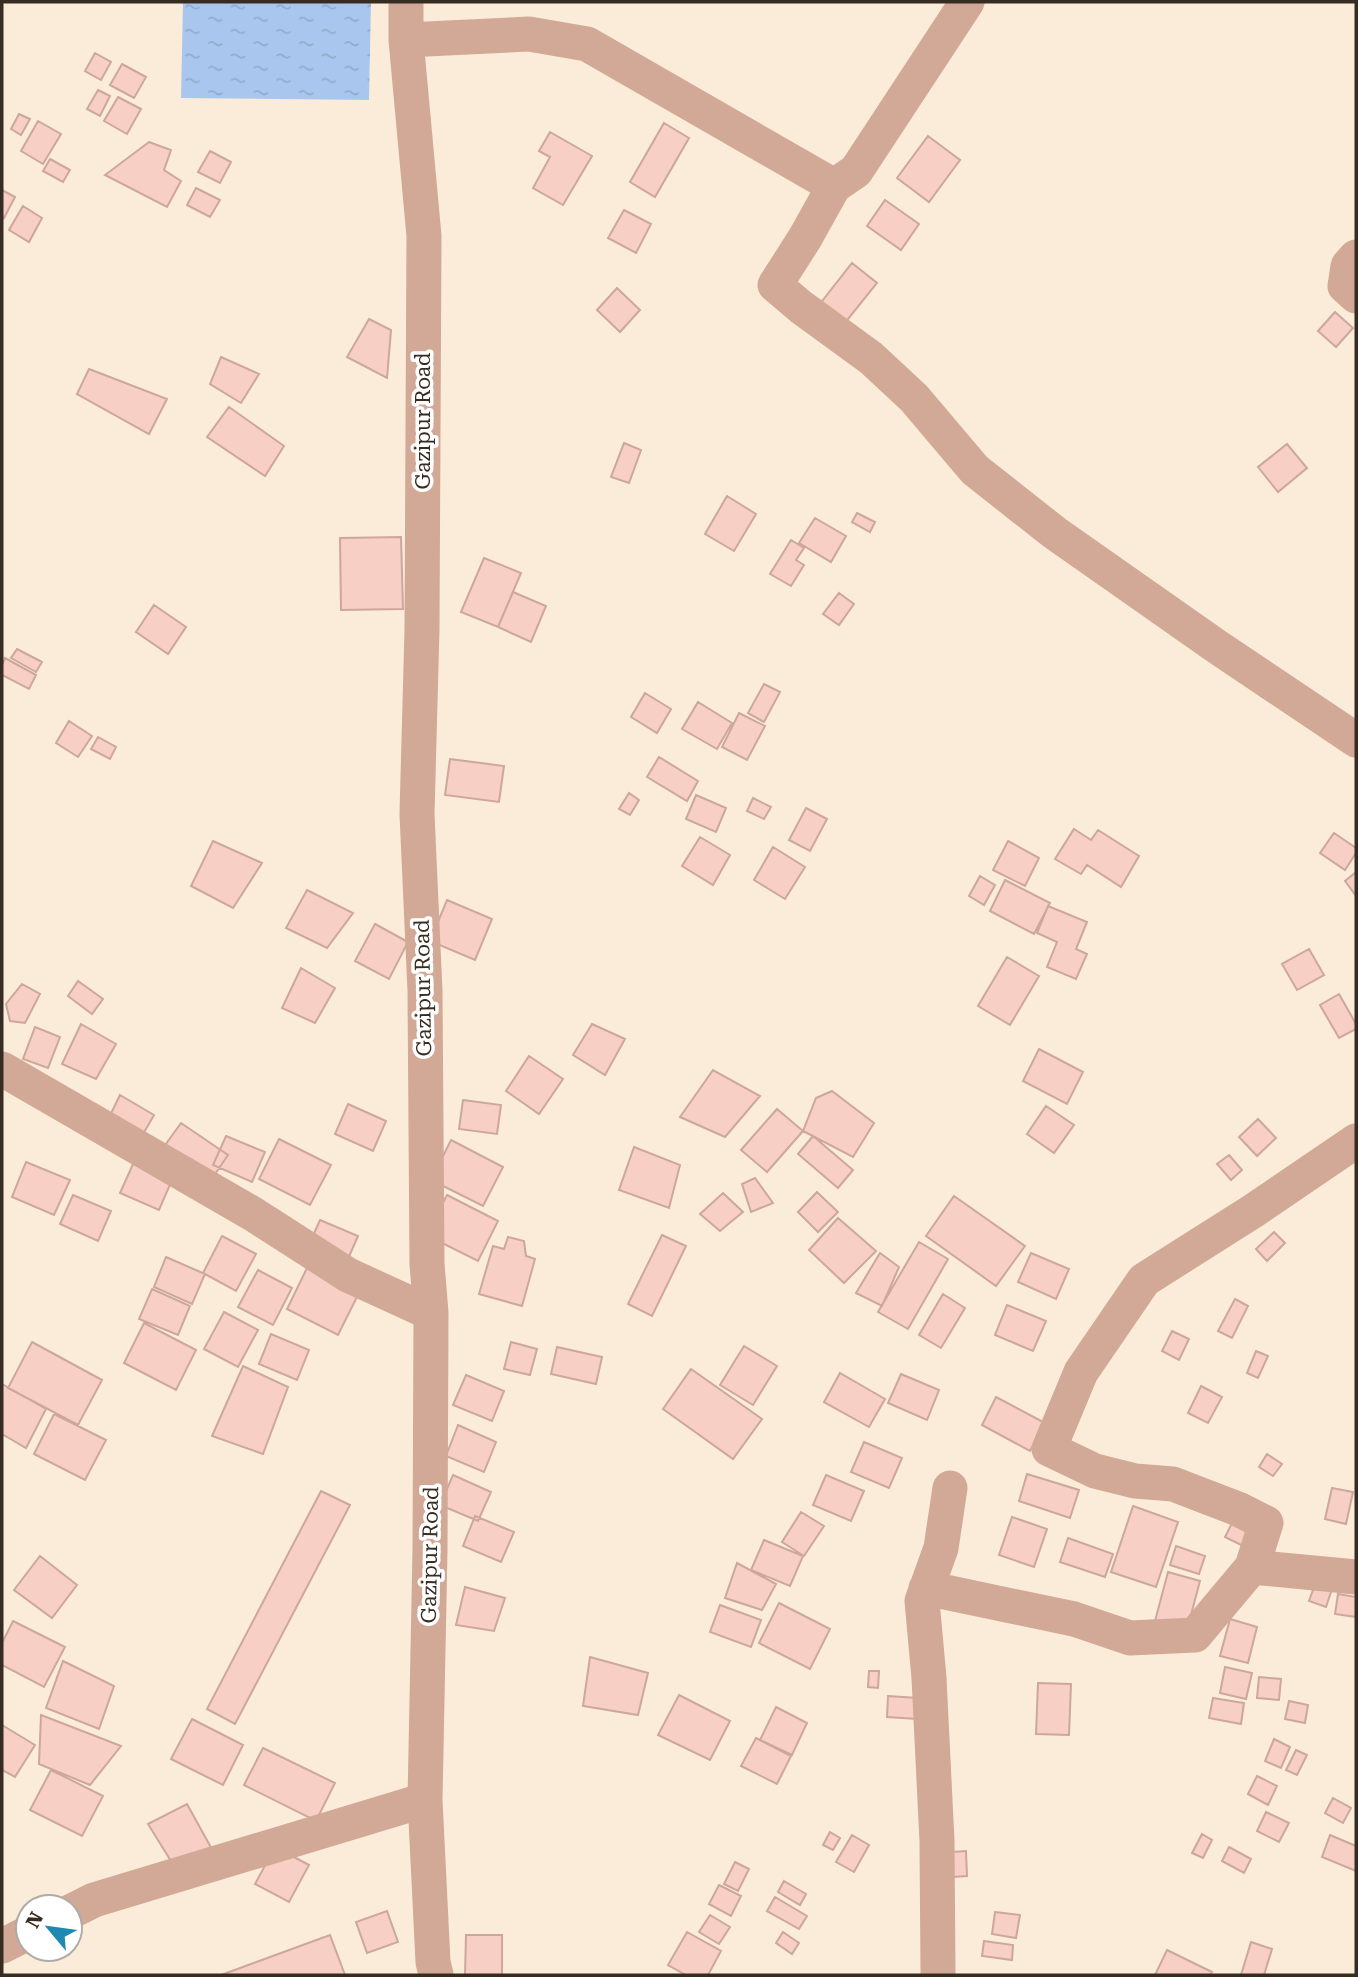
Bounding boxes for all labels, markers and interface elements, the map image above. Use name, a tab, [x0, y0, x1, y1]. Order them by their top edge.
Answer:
street label: Gazipur Road	[411, 352, 435, 489]
street label: Gazipur Road	[410, 919, 436, 1057]
street label: Gazipur Road	[417, 1486, 443, 1624]
north arrow	[14, 1893, 84, 1963]
text: N	[21, 1908, 48, 1932]

